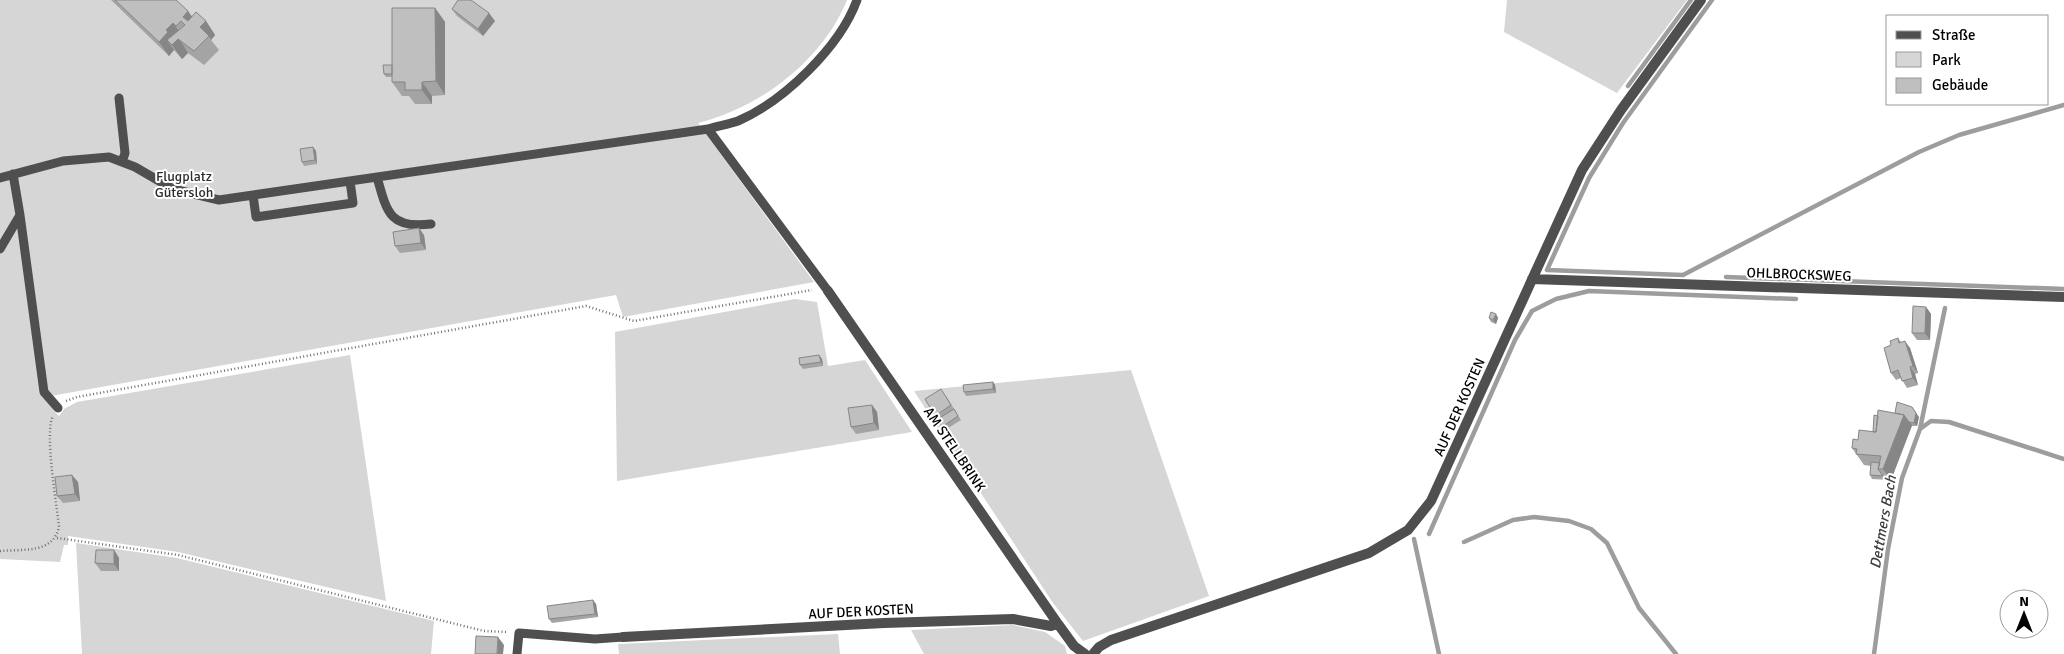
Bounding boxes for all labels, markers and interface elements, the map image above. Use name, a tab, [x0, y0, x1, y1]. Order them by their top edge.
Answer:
legend	[1886, 15, 2049, 105]
text: Straße	[1932, 26, 1976, 44]
text: Park	[1932, 51, 1961, 69]
text: Gebäude	[1932, 76, 1988, 94]
park label: Flugplatz Gütersloh	[155, 168, 213, 201]
street label: OHLBROCKSWEG	[1746, 264, 1852, 285]
street label: AUF DER KOSTEN	[1430, 355, 1489, 459]
street label: AM STELLBRINK	[920, 404, 989, 495]
water label: Dettmers Bach	[1866, 473, 1900, 570]
north arrow	[1999, 589, 2049, 639]
text: N	[2019, 593, 2029, 610]
street label: AUF DER KOSTEN	[808, 600, 914, 623]

